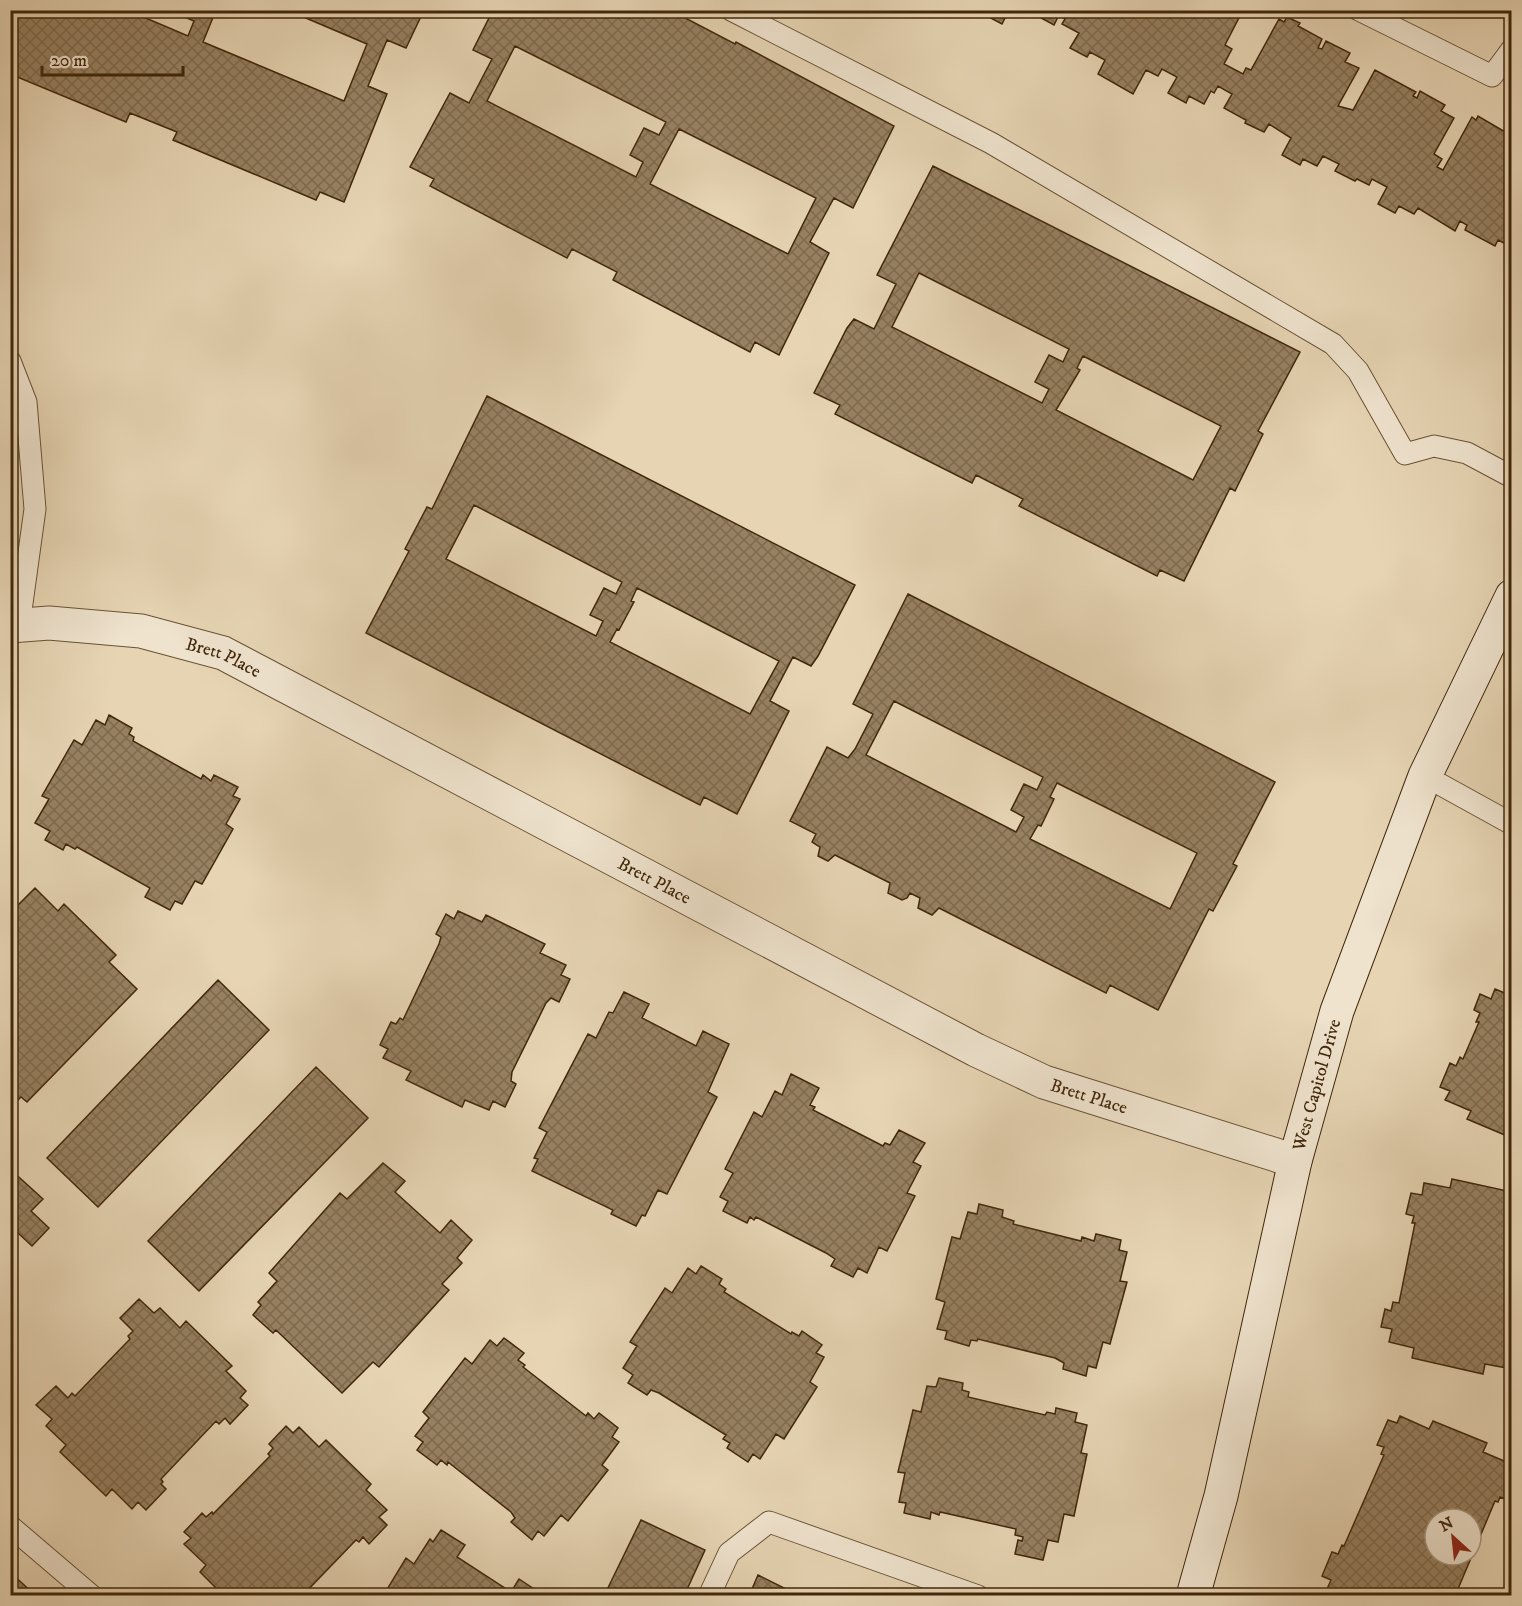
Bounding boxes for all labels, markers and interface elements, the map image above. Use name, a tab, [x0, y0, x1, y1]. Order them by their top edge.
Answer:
scale bar	[42, 39, 183, 77]
text: 20 m	[51, 50, 87, 72]
street label: Brett Place	[183, 633, 264, 683]
street label: Brett Place	[614, 853, 694, 910]
street label: West Capitol Drive	[1288, 1017, 1346, 1154]
street label: Brett Place	[1048, 1075, 1130, 1120]
north arrow	[1423, 1507, 1483, 1567]
text: N	[1436, 1513, 1457, 1536]

